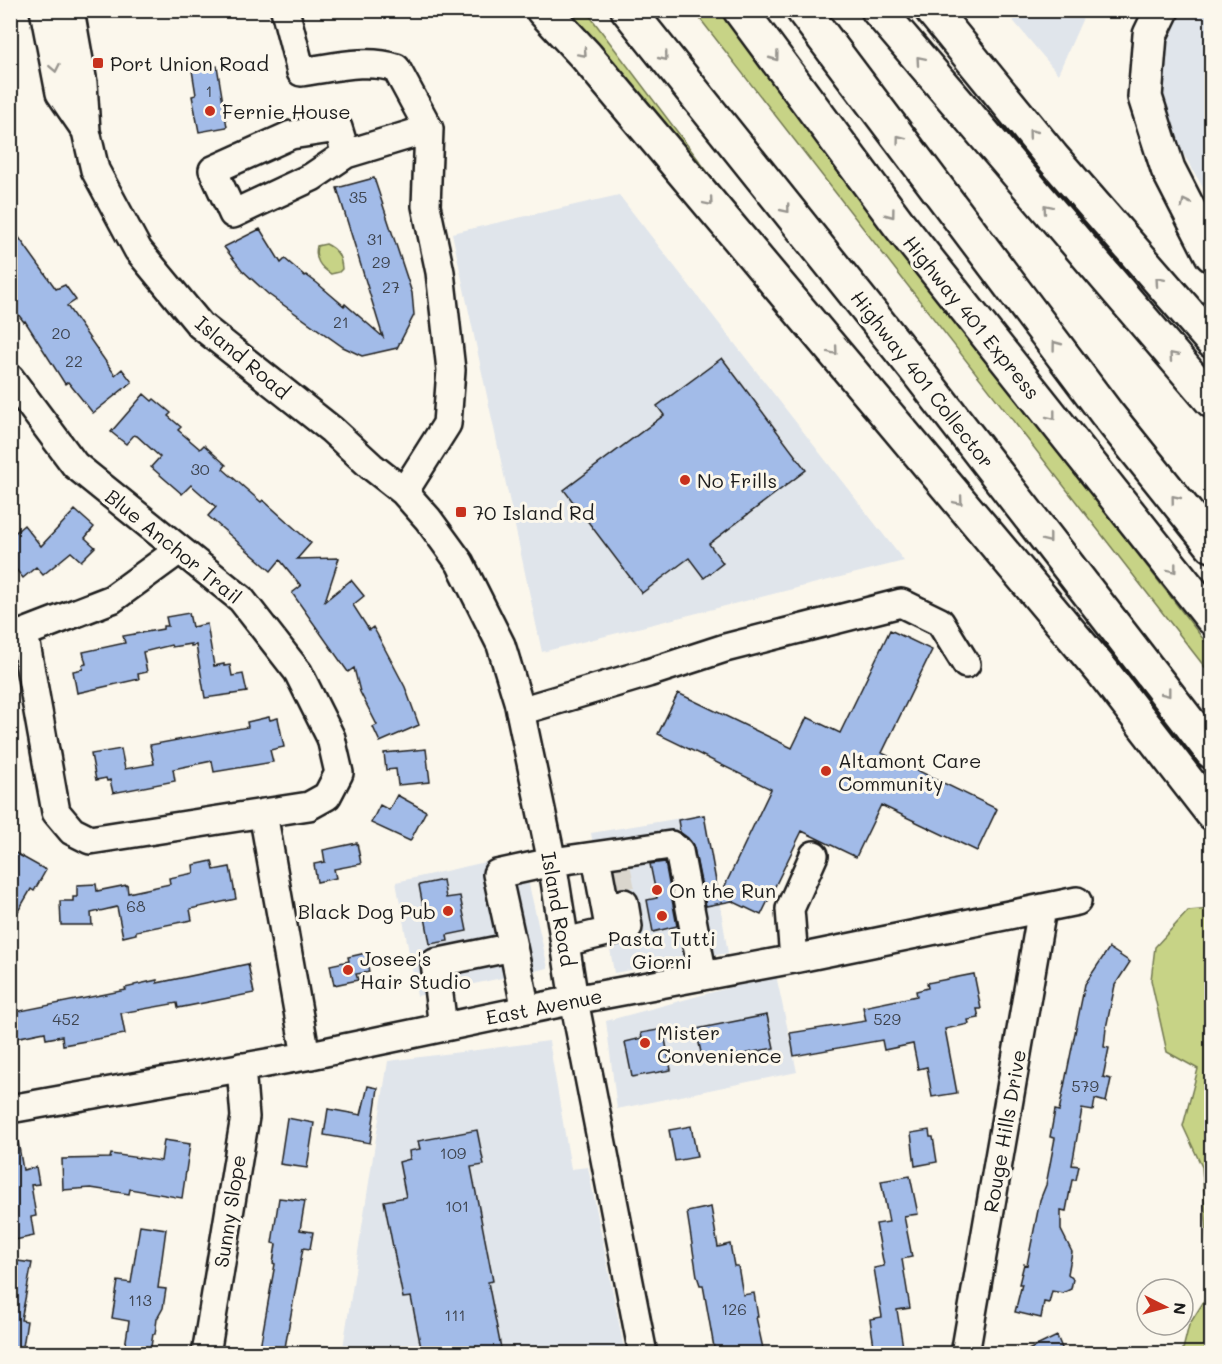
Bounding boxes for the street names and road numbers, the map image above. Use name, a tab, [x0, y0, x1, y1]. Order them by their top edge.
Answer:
street label: Highway 401 Express	[898, 230, 1046, 404]
street label: Highway 401 Collector	[845, 285, 1001, 473]
street label: Island Road	[190, 310, 296, 404]
street label: Blue Anchor Trail	[100, 483, 248, 609]
street label: Island Road	[536, 850, 582, 968]
street label: East Avenue	[484, 982, 604, 1030]
street label: Rouge Hills Drive	[977, 1047, 1031, 1215]
street label: Sunny Slope	[207, 1153, 251, 1269]

